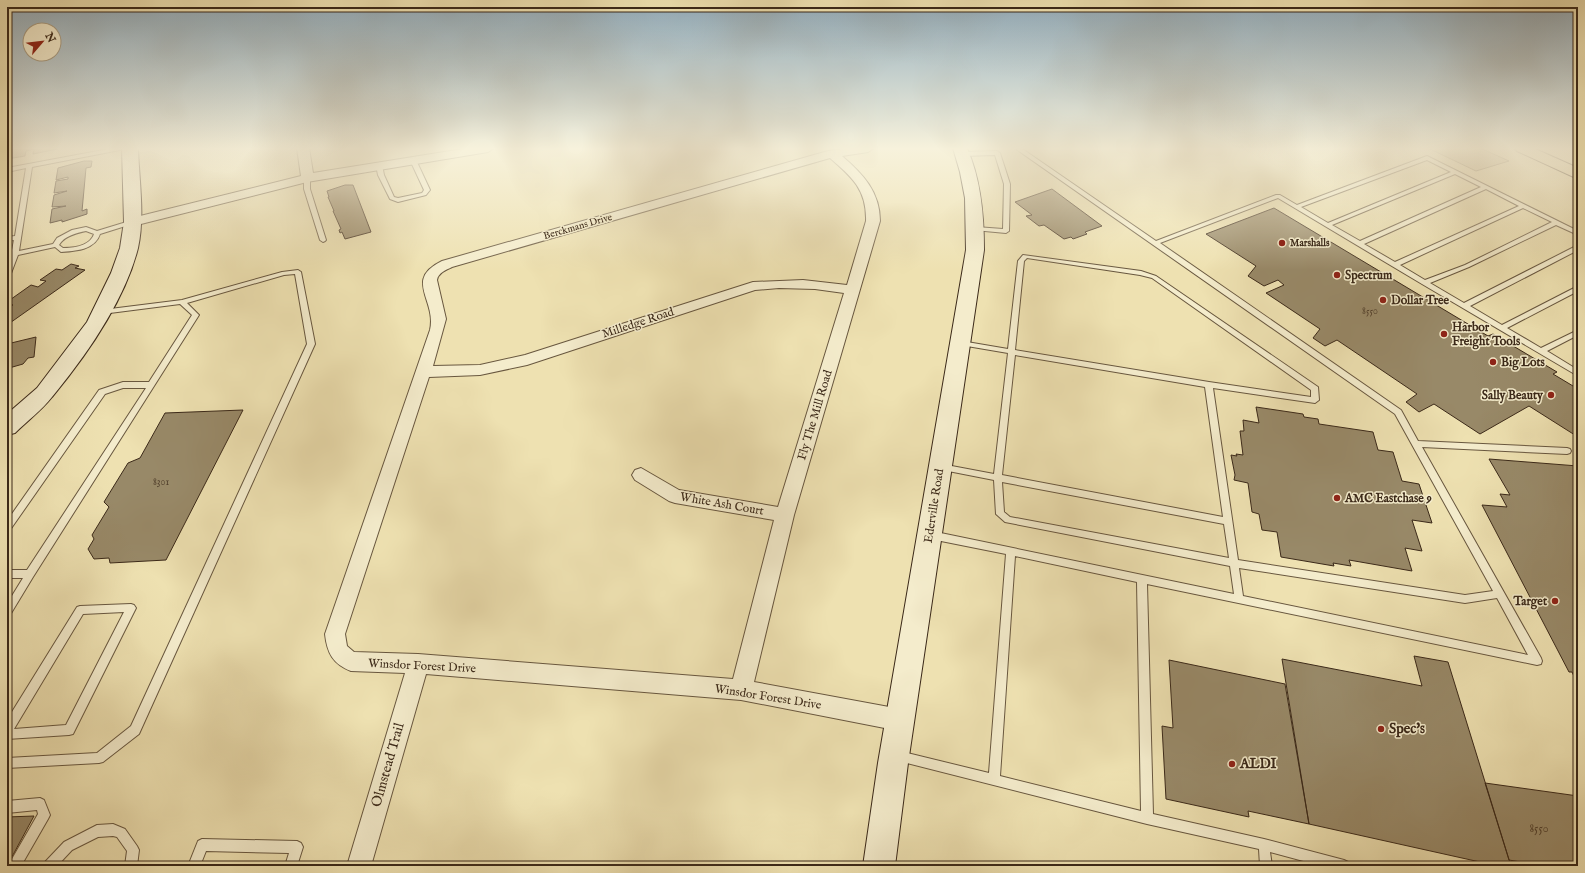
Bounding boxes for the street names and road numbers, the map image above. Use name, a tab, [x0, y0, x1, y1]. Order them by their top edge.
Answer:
street label: Berckmans Drive	[542, 211, 614, 243]
street label: Milledge Road	[600, 304, 676, 342]
street label: Fly The Mill Road	[794, 368, 836, 462]
street label: Ederville Road	[921, 467, 947, 544]
street label: White Ash Court	[679, 489, 765, 519]
street label: Winsdor Forest Drive	[368, 656, 477, 676]
street label: Winsdor Forest Drive	[714, 681, 823, 713]
street label: Olmstead Trail	[367, 721, 409, 809]

